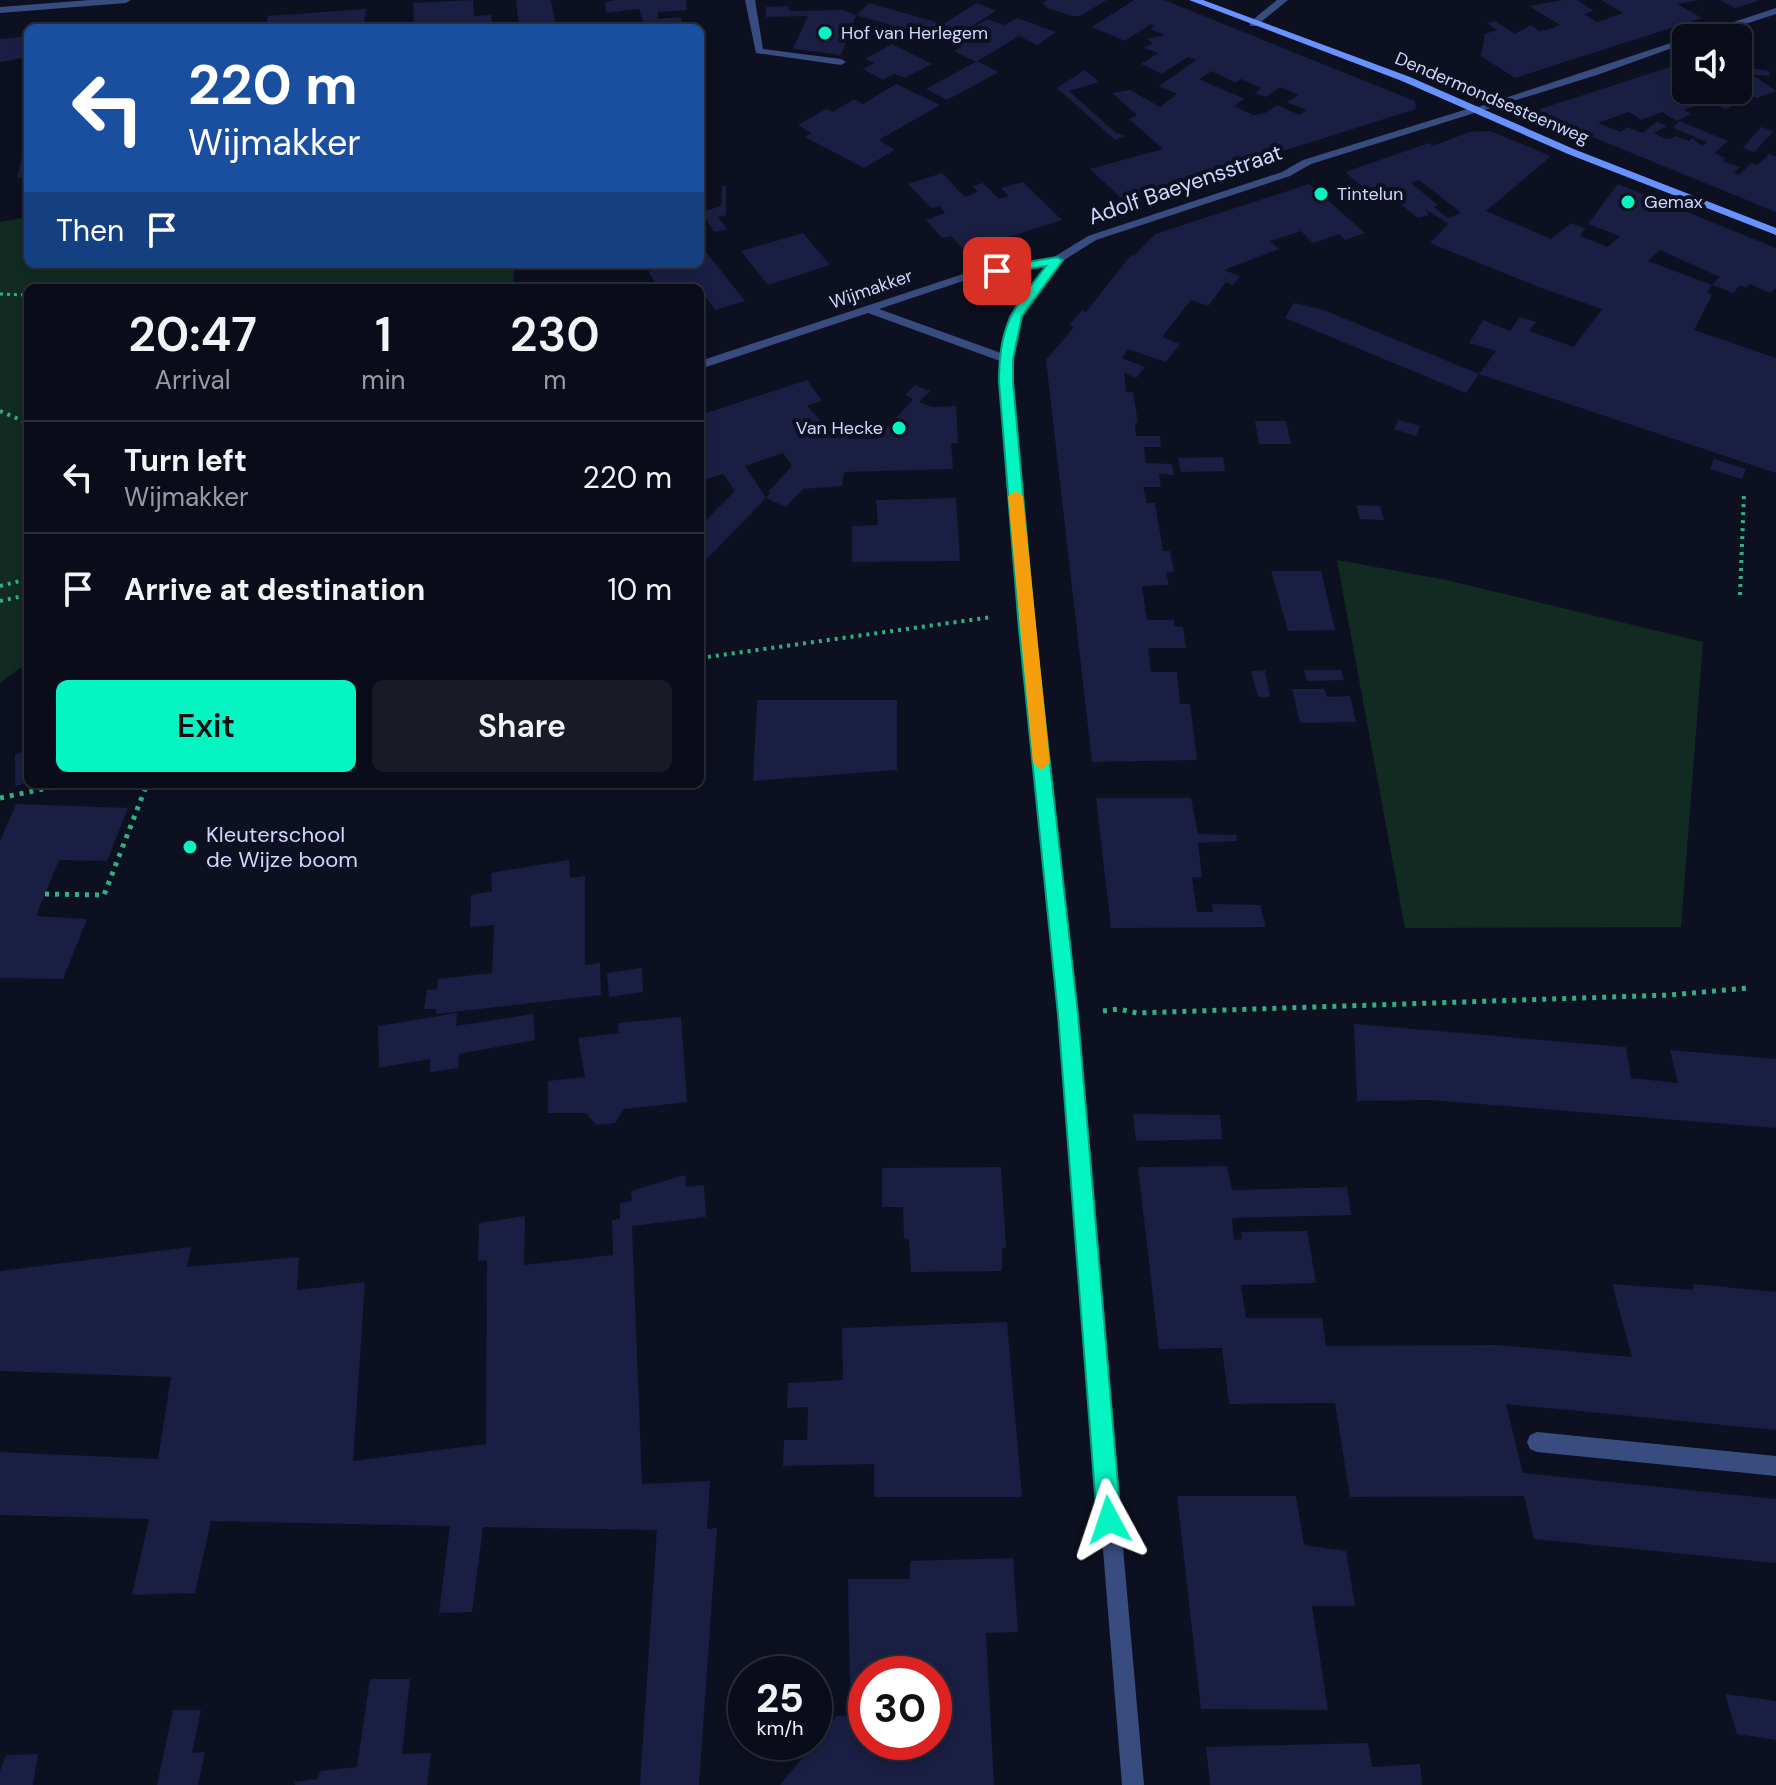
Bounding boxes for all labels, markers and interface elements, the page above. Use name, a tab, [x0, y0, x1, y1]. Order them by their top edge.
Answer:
place label: Hof van Herlegem	[841, 21, 988, 45]
marker: Hof van Herlegem	[816, 24, 834, 42]
map controls	[1672, 24, 1752, 104]
button: sound	[1672, 24, 1752, 104]
street label: Dendermondsesteenweg	[1391, 46, 1593, 150]
text: 220 m	[188, 48, 358, 121]
icon: left	[56, 56, 160, 160]
text: Wijmakker	[188, 119, 361, 166]
street label: Adolf Baeyensstraat	[1084, 138, 1286, 231]
place label: Tintelun	[1337, 182, 1403, 206]
marker: Tintelun	[1312, 185, 1330, 203]
place label: Gemax	[1644, 190, 1703, 214]
marker: Gemax	[1619, 193, 1637, 211]
icon: arrive	[140, 208, 184, 252]
text: Then	[56, 211, 124, 250]
pin	[963, 237, 1031, 305]
icon: arrive	[975, 249, 1019, 293]
street label: Wijmakker	[826, 263, 916, 314]
text: 20:47	[128, 303, 257, 366]
text: 1	[375, 303, 392, 366]
text: 230	[510, 303, 600, 366]
text: Arrival	[155, 363, 230, 397]
text: min	[361, 363, 406, 397]
text: m	[543, 363, 566, 397]
place label: Van Hecke	[796, 416, 883, 440]
marker: Van Hecke	[890, 419, 908, 437]
text: Turn left	[124, 441, 247, 480]
icon: left	[56, 455, 100, 499]
text: 220 m	[583, 458, 672, 497]
text: Wijmakker	[124, 480, 249, 514]
icon: arrive	[56, 567, 100, 611]
text: Arrive at destination	[124, 570, 425, 609]
text: 10 m	[607, 570, 672, 609]
button: Exit	[56, 680, 356, 772]
button: Share	[372, 680, 672, 772]
place label: Kleuterschool de Wijze boom	[206, 820, 358, 874]
marker: Kleuterschool de Wijze boom	[181, 838, 199, 856]
position arrow	[1067, 1478, 1151, 1562]
speed limit sign: 30	[848, 1656, 952, 1760]
text: 25	[756, 1672, 804, 1724]
text: km/h	[756, 1715, 804, 1741]

